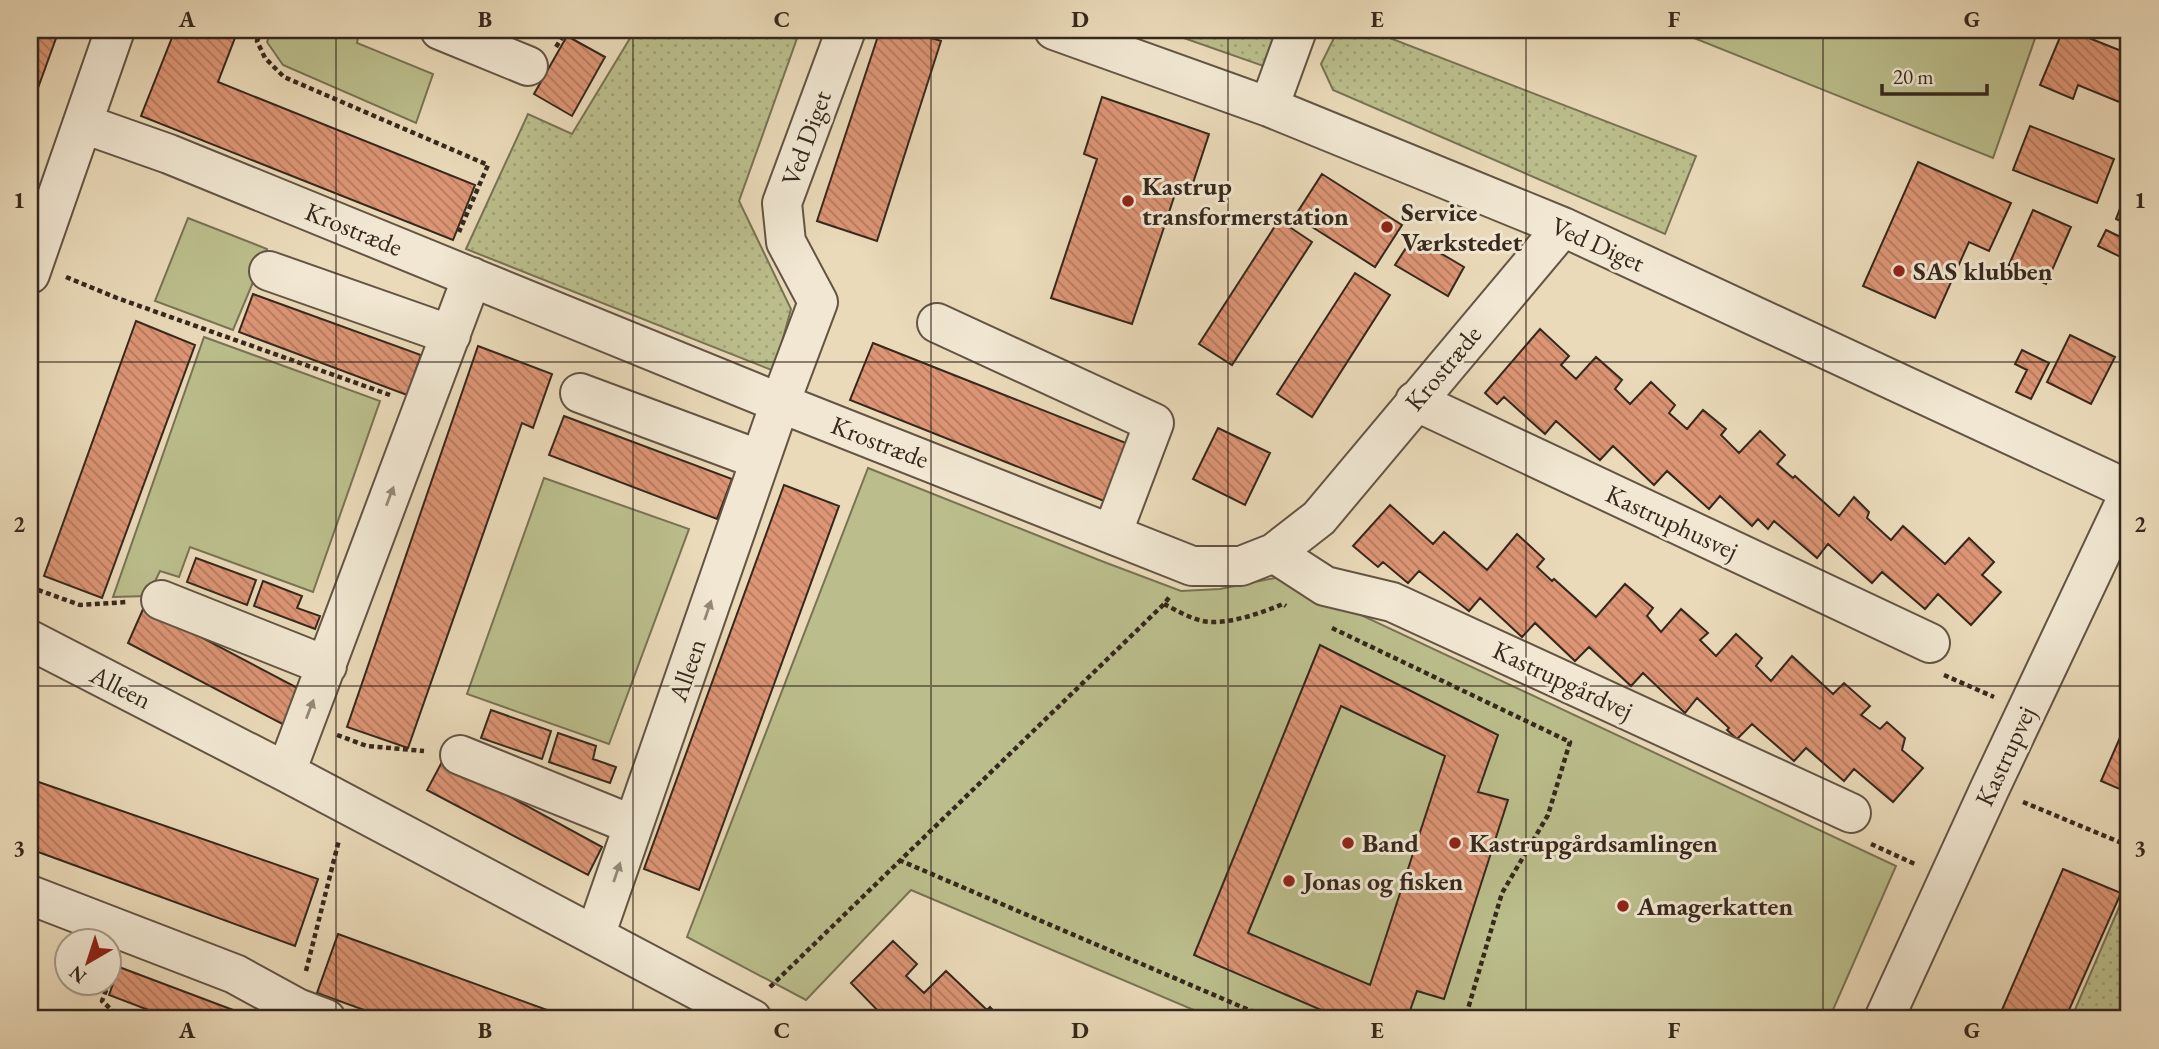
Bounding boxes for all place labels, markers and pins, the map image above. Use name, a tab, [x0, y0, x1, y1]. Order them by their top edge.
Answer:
place label: Kastrup transformerstation	[1142, 169, 1349, 233]
marker: Kastrup transformerstation	[1120, 193, 1136, 209]
place label: Service Værkstedet	[1401, 195, 1522, 259]
marker: Service Værkstedet	[1379, 219, 1395, 235]
place label: SAS klubben	[1913, 254, 2053, 288]
marker: SAS klubben	[1891, 263, 1907, 279]
place label: Band	[1362, 826, 1419, 860]
place label: Kastrupgårdsamlingen	[1469, 826, 1718, 860]
marker: Band	[1340, 835, 1356, 851]
marker: Kastrupgårdsamlingen	[1447, 835, 1463, 851]
place label: Jonas og fisken	[1300, 864, 1463, 898]
marker: Jonas og fisken	[1281, 873, 1297, 889]
place label: Amagerkatten	[1636, 889, 1793, 923]
marker: Amagerkatten	[1615, 898, 1631, 914]

